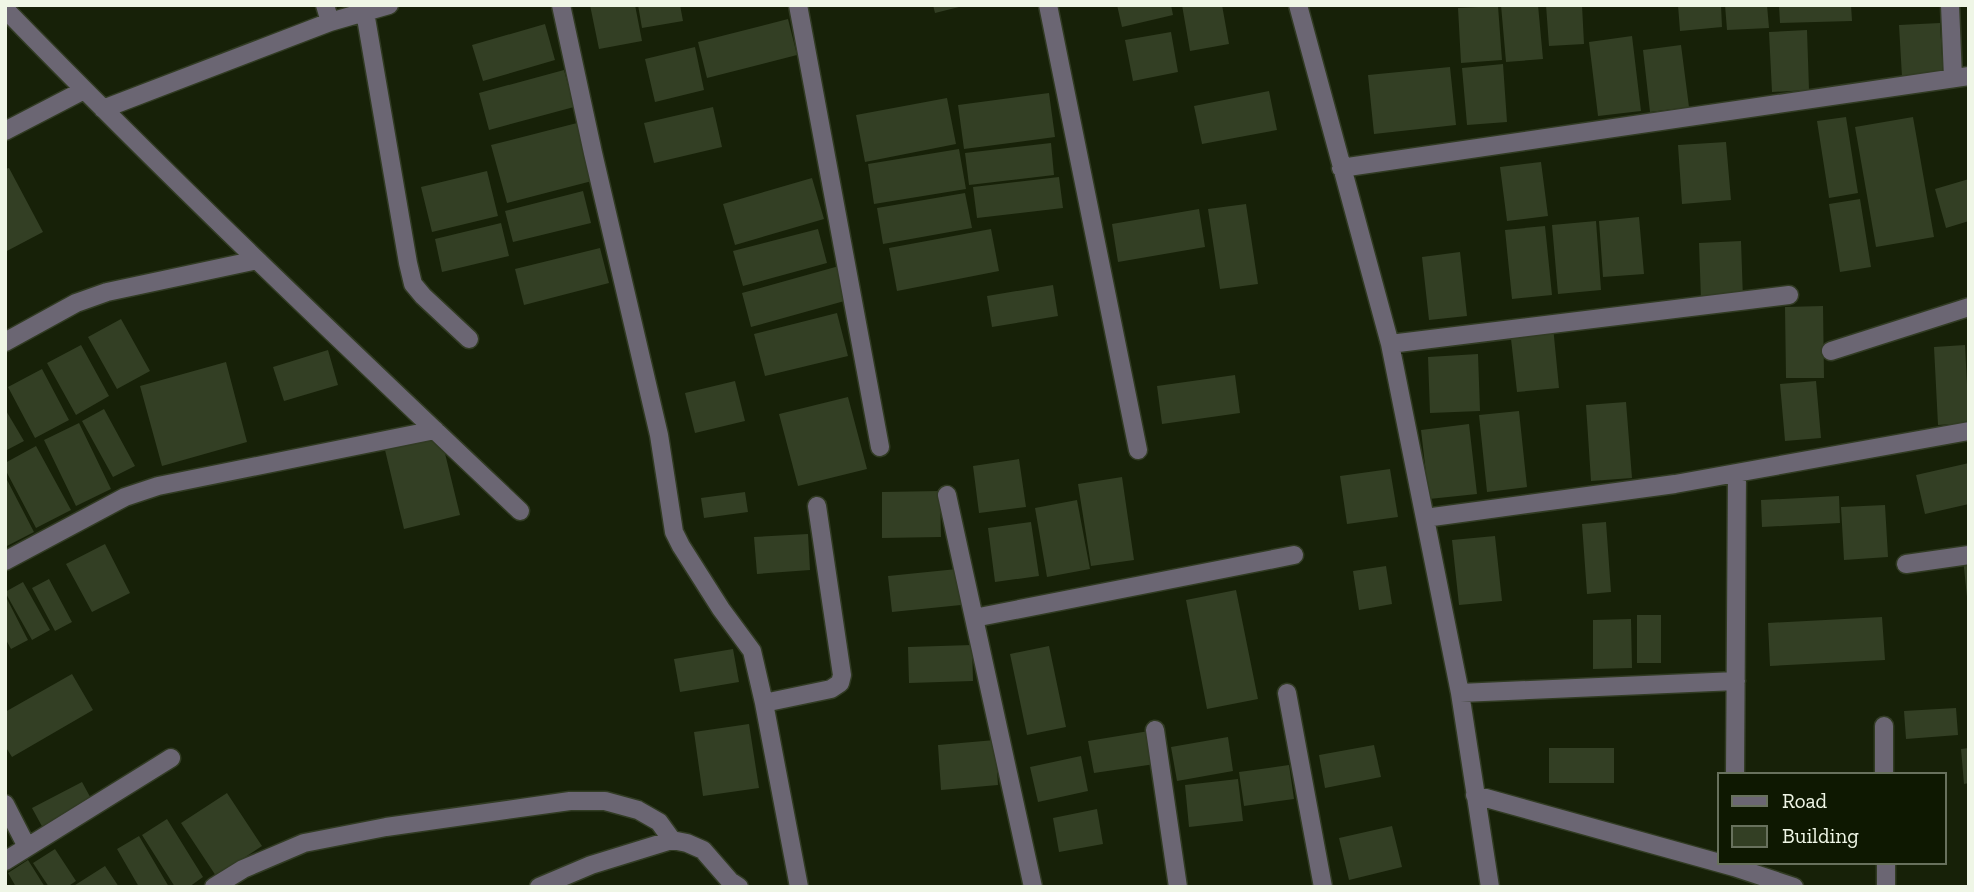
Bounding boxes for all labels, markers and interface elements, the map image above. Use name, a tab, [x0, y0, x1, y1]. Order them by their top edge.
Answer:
legend	[1718, 773, 1946, 864]
text: Road	[1782, 788, 1828, 813]
text: Building	[1782, 823, 1859, 848]

